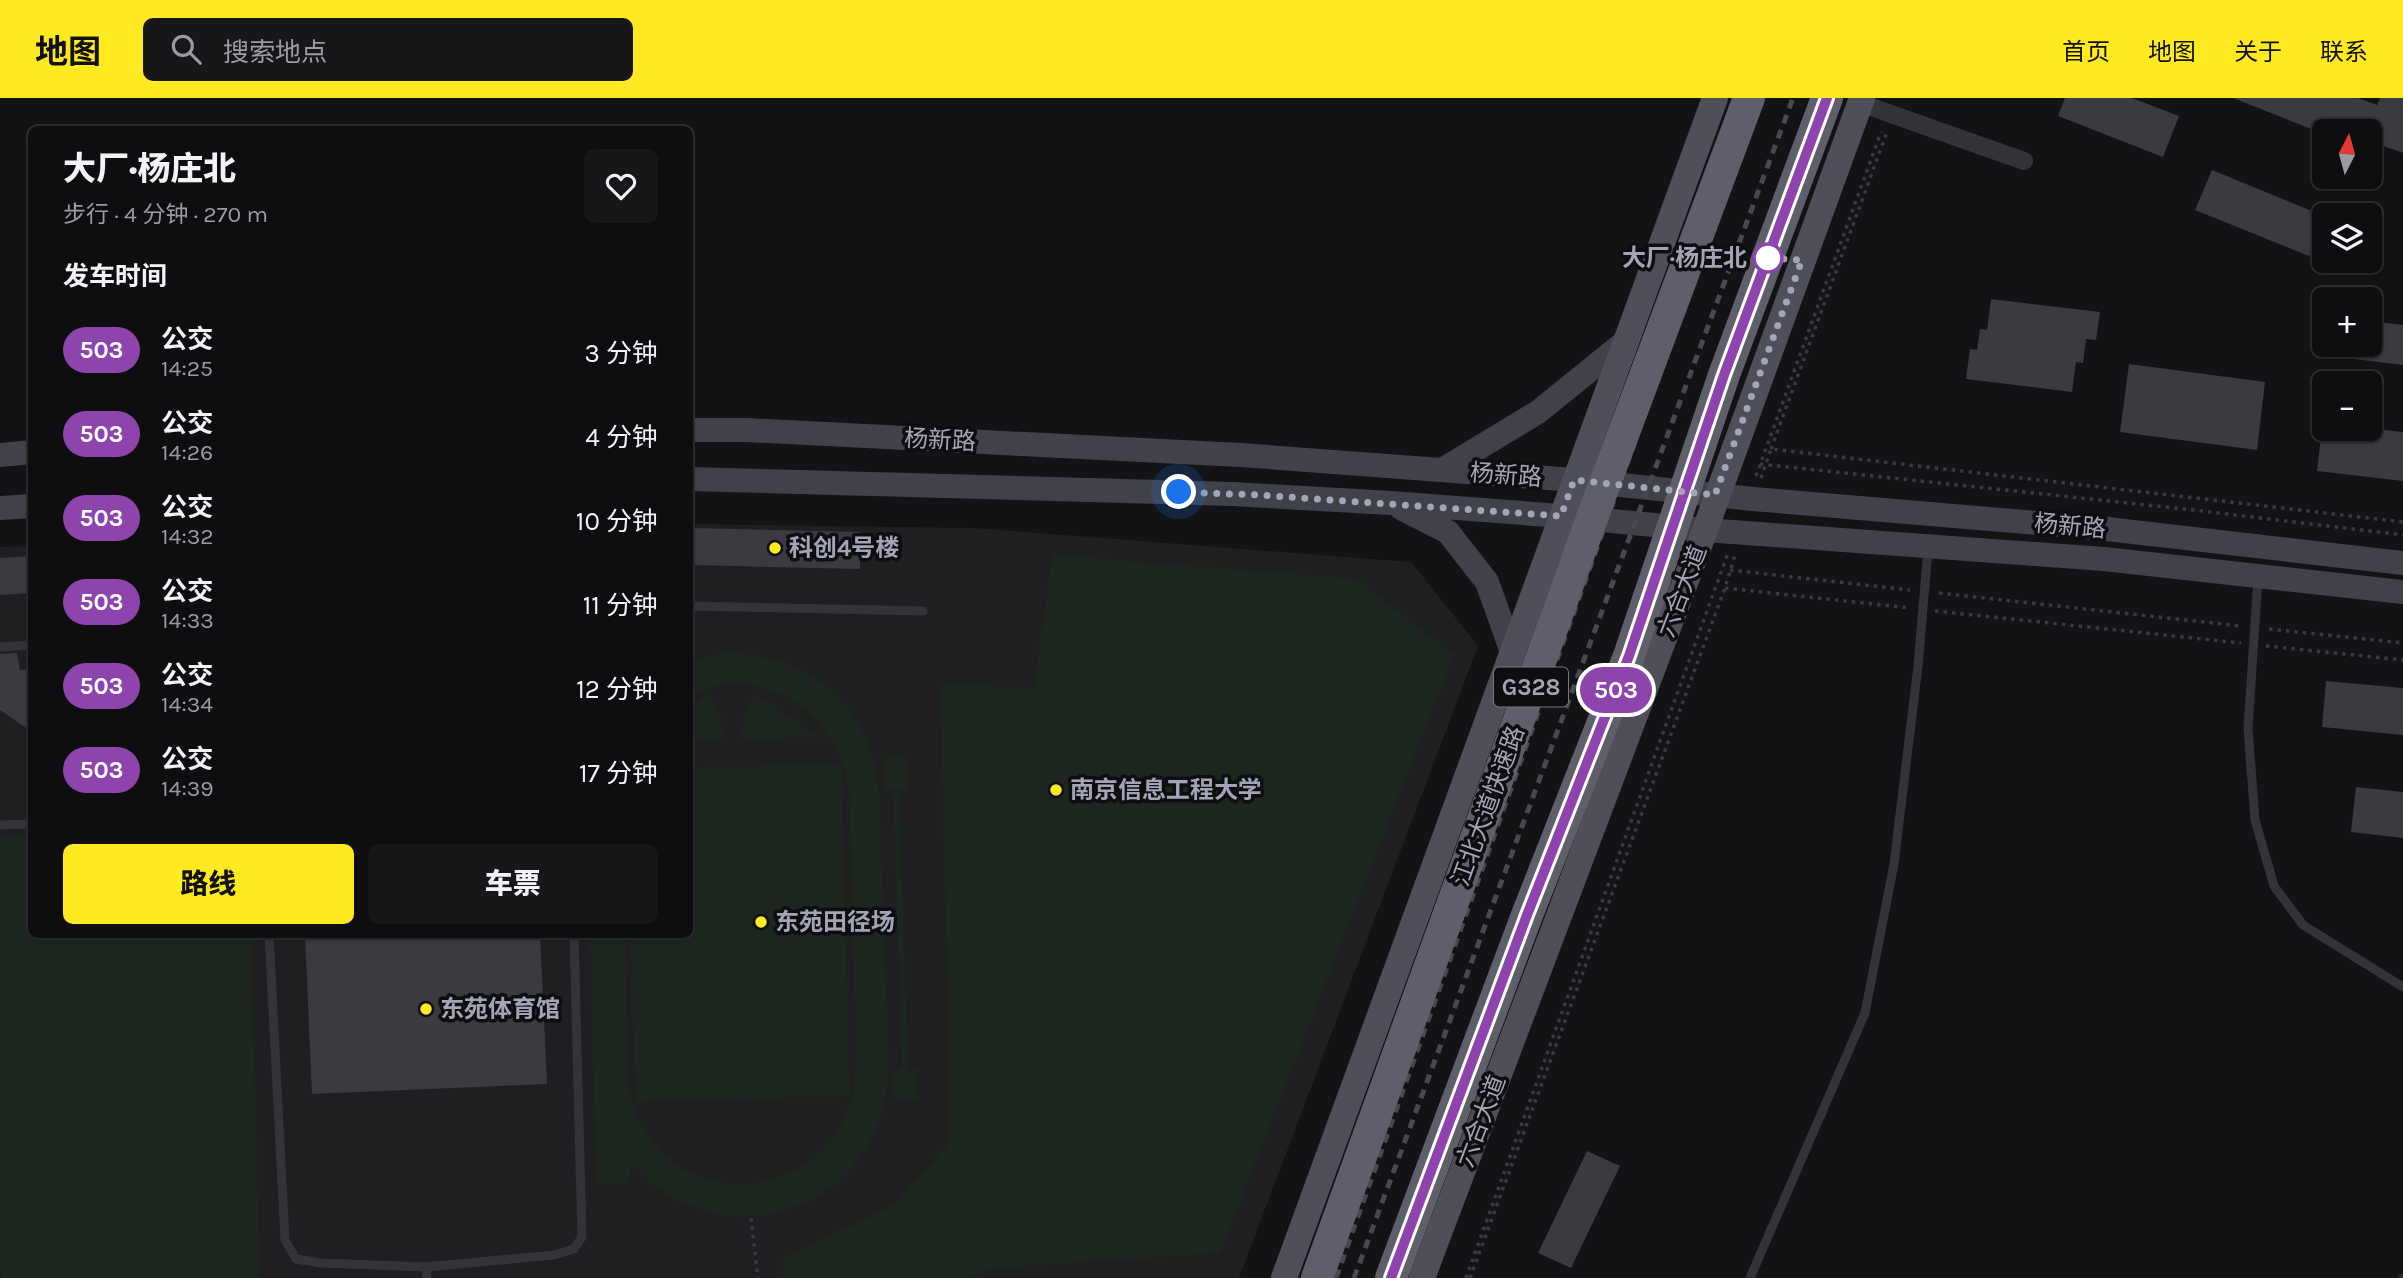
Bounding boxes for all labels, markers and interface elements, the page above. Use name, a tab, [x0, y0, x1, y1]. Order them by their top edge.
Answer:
search box	[143, 18, 633, 81]
icon: search	[167, 30, 205, 68]
text: 地图	[35, 33, 101, 71]
text: 搜索地点	[223, 37, 327, 68]
text: 首页	[2062, 38, 2110, 66]
text: 地图	[2148, 38, 2196, 66]
text: 关于	[2234, 38, 2282, 66]
text: 联系	[2320, 38, 2368, 66]
north arrow	[2312, 119, 2382, 189]
map controls	[2312, 119, 2382, 441]
button: heart	[584, 149, 658, 223]
text: 大厂·杨庄北	[63, 150, 236, 188]
text: 步行 · 4 分钟 · 270 m	[63, 201, 268, 228]
button: layers	[2312, 203, 2382, 273]
marker: 大厂·杨庄北	[1753, 243, 1783, 273]
place label: 大厂·杨庄北	[1622, 244, 1747, 272]
text: 发车时间	[63, 261, 167, 292]
button: +	[2312, 287, 2382, 357]
text: 公交	[161, 324, 213, 355]
text: 503	[79, 336, 124, 364]
text: 3 分钟	[584, 338, 658, 369]
text: 14:25	[161, 355, 213, 382]
button: −	[2312, 371, 2382, 441]
text: 公交	[161, 408, 213, 439]
text: 503	[79, 420, 124, 448]
text: 4 分钟	[585, 422, 658, 453]
street label: 杨新路	[903, 424, 977, 456]
text: 14:26	[161, 439, 213, 466]
street label: 杨新路	[1469, 459, 1543, 491]
your location	[1161, 474, 1196, 509]
text: 公交	[161, 492, 213, 523]
text: 503	[79, 504, 124, 532]
text: 10 分钟	[576, 506, 658, 537]
street label: 杨新路	[2033, 509, 2107, 543]
text: 14:32	[161, 523, 214, 550]
place label: 科创4号楼	[789, 534, 899, 562]
marker: 科创4号楼	[767, 540, 783, 556]
street label: 六合大道	[1652, 541, 1712, 641]
text: 公交	[161, 576, 213, 607]
text: 503	[79, 588, 124, 616]
text: 11 分钟	[583, 590, 658, 621]
text: 14:33	[161, 607, 214, 634]
text: 公交	[161, 660, 213, 691]
road number: G328	[1494, 667, 1568, 706]
line badge: 503	[1576, 667, 1656, 713]
text: 503	[79, 672, 124, 700]
text: 12 分钟	[576, 674, 658, 705]
text: 503	[1594, 676, 1638, 704]
text: 14:34	[161, 691, 213, 718]
street label: 江北大道快速路	[1446, 722, 1530, 890]
text: 公交	[161, 744, 213, 775]
text: 503	[79, 756, 124, 784]
text: 17 分钟	[579, 758, 658, 789]
text: 14:39	[161, 775, 214, 802]
place label: 南京信息工程大学	[1070, 776, 1262, 804]
marker: 南京信息工程大学	[1048, 782, 1064, 798]
button: 路线	[63, 844, 354, 924]
button: 车票	[368, 844, 658, 924]
place label: 东苑田径场	[775, 908, 895, 936]
marker: 东苑田径场	[753, 914, 769, 930]
place label: 东苑体育馆	[440, 995, 560, 1023]
marker: 东苑体育馆	[418, 1001, 434, 1017]
street label: 六合大道	[1451, 1071, 1511, 1171]

